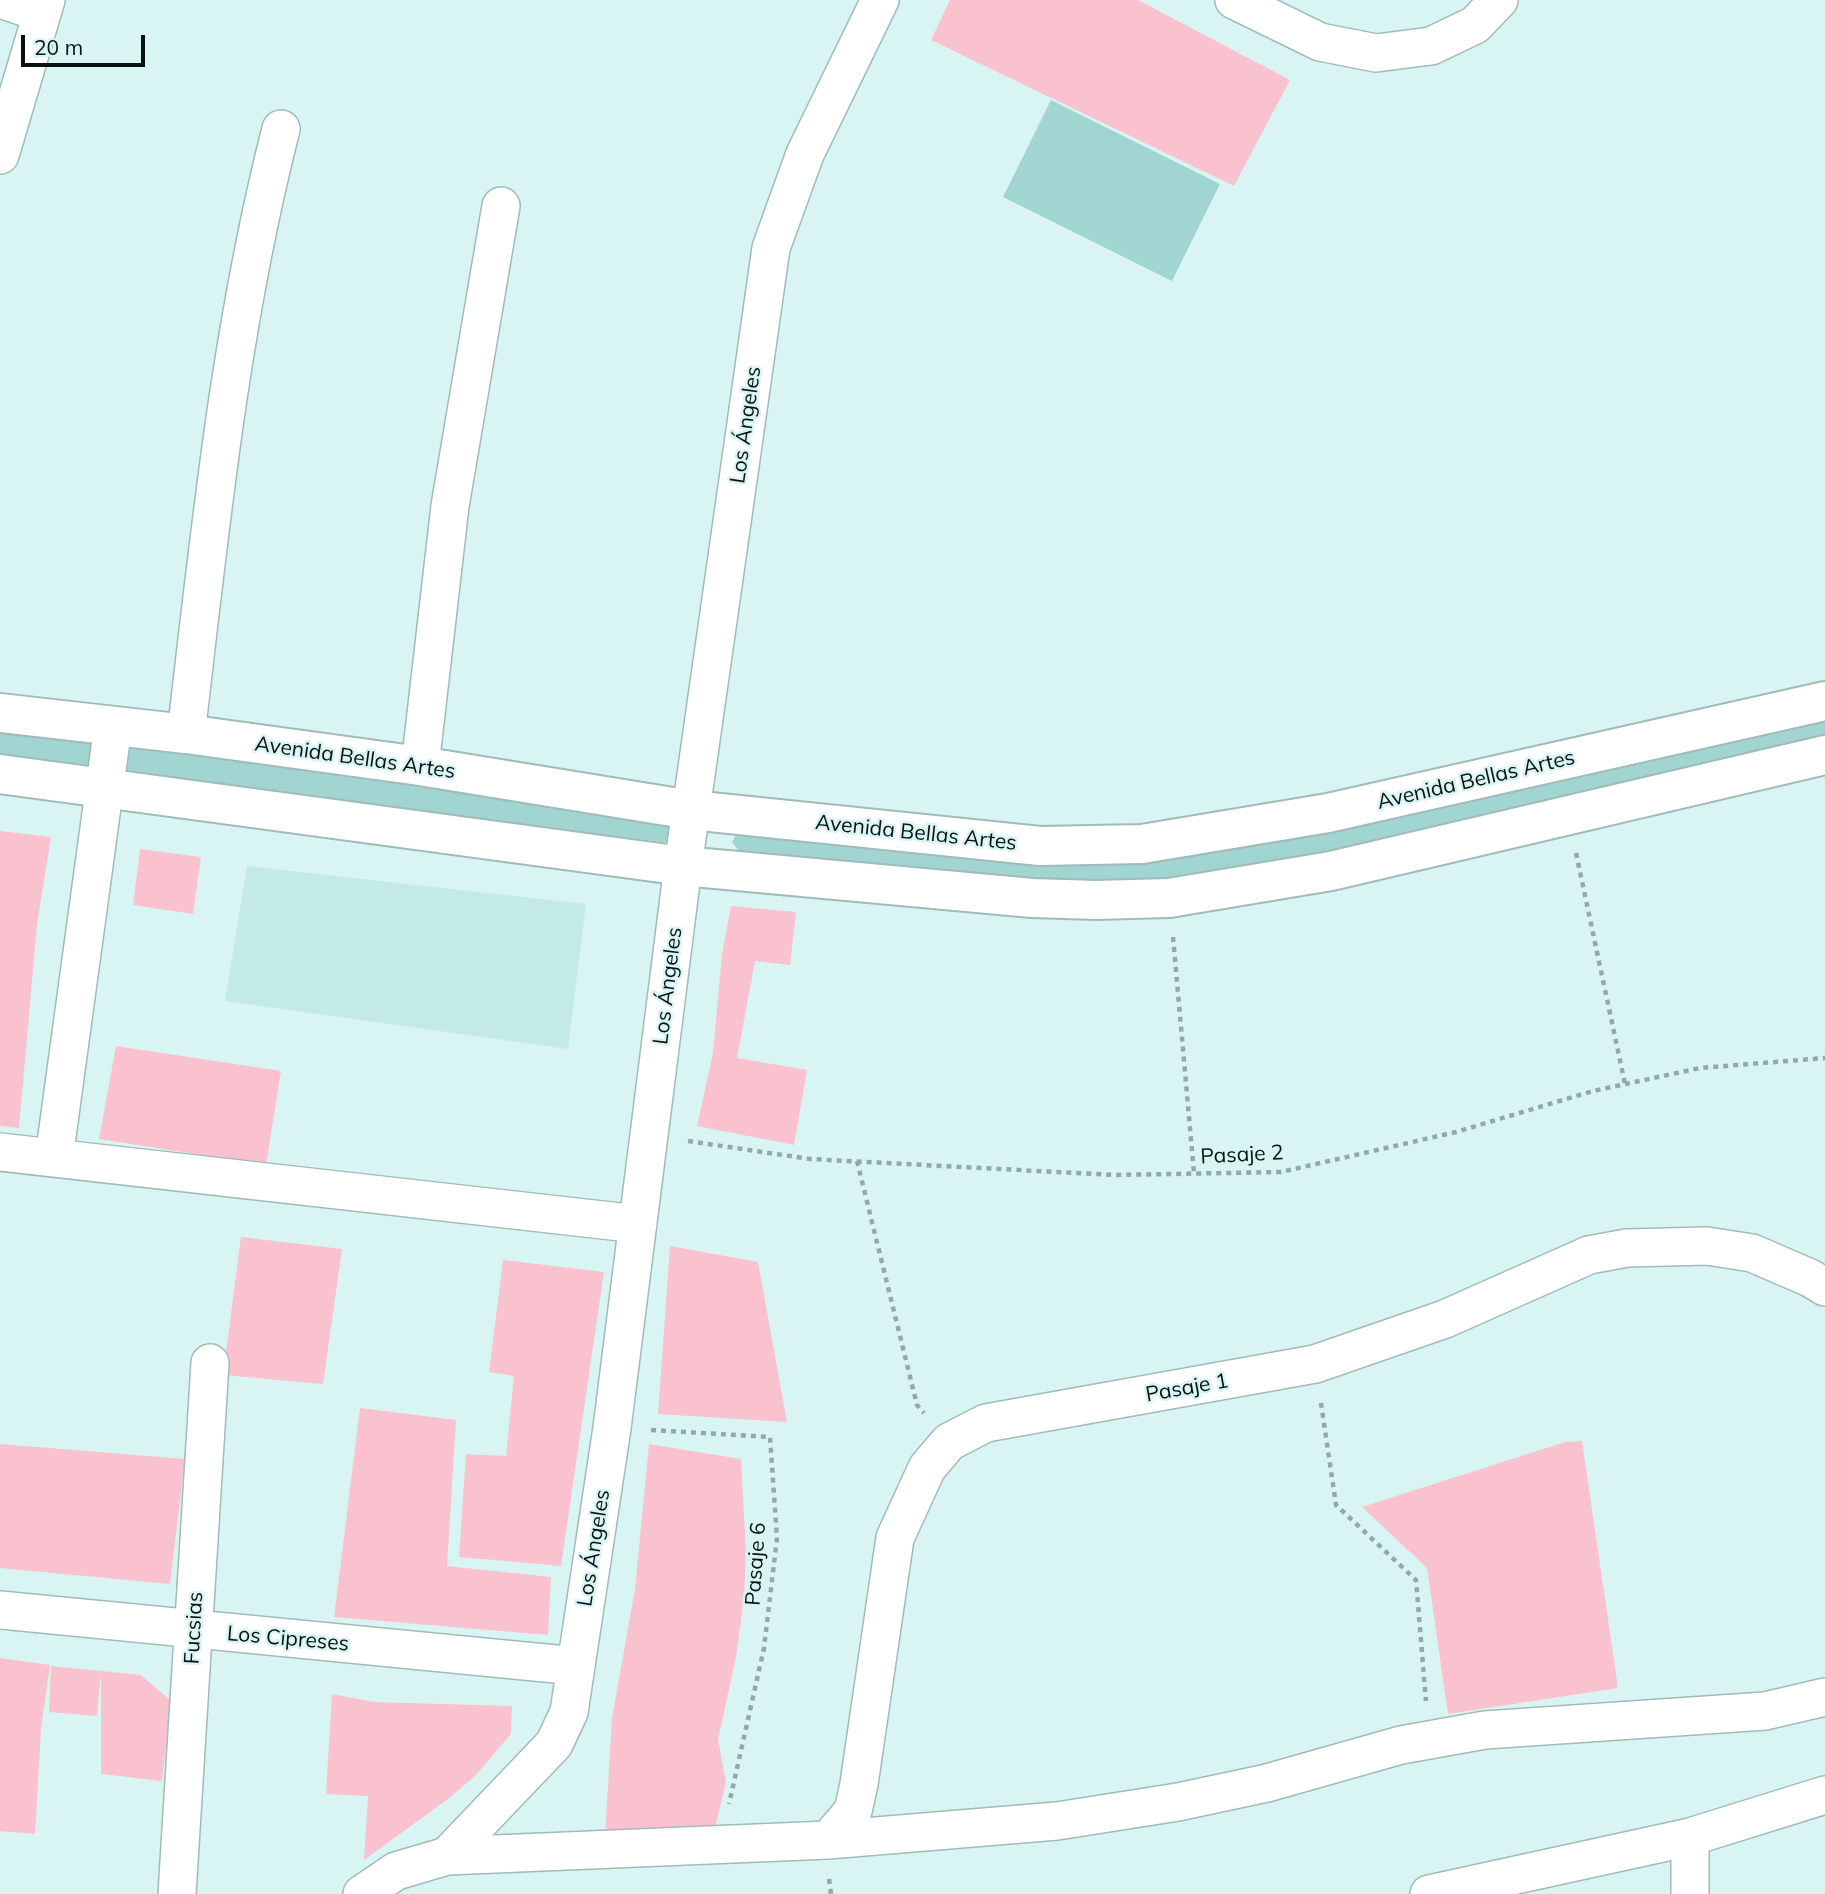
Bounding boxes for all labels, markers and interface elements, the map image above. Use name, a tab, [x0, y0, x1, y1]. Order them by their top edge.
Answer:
scale bar	[24, 21, 149, 65]
text: 20 m	[34, 34, 83, 60]
street label: Los Ángeles	[725, 365, 767, 485]
street label: Avenida Bellas Artes	[253, 731, 457, 785]
street label: Avenida Bellas Artes	[1375, 745, 1577, 815]
street label: Avenida Bellas Artes	[814, 810, 1018, 856]
street label: Los Ángeles	[648, 926, 688, 1046]
street label: Pasaje 2	[1200, 1140, 1284, 1170]
street label: Pasaje 1	[1144, 1368, 1230, 1408]
street label: Los Ángeles	[572, 1488, 616, 1608]
street label: Pasaje 6	[741, 1522, 771, 1606]
street label: Fucsias	[180, 1591, 208, 1665]
street label: Los Cipreses	[226, 1621, 350, 1657]

